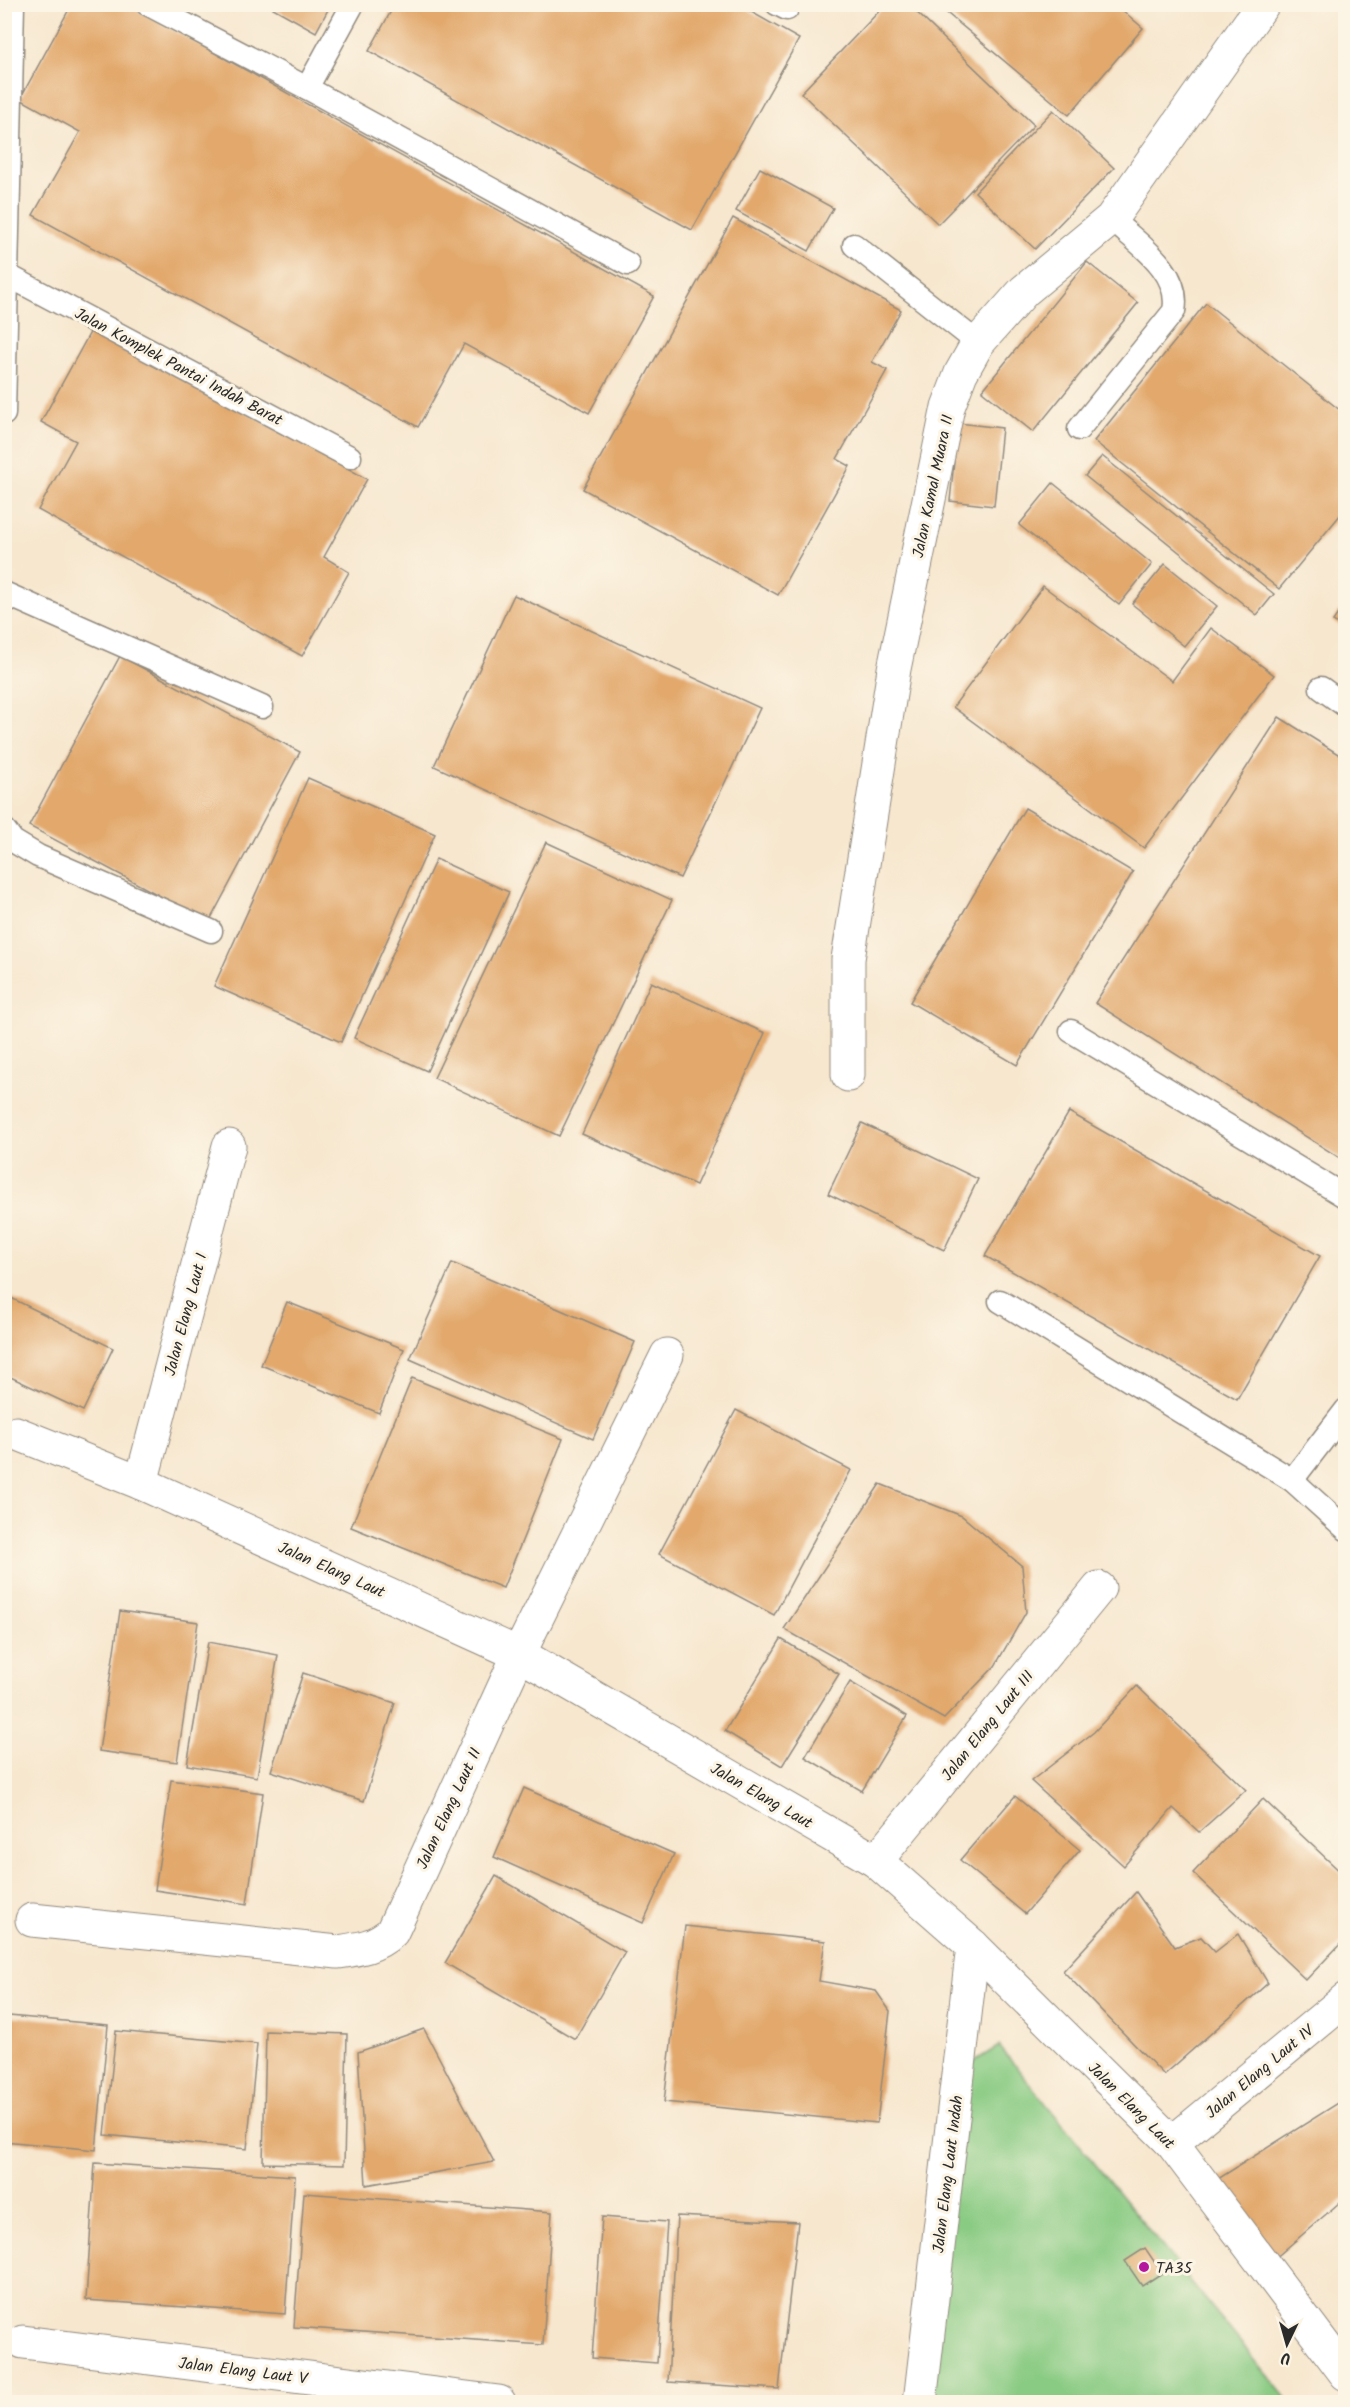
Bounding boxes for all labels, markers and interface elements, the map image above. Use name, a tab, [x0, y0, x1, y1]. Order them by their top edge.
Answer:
street label: Jalan Komplek Pantai Indah Barat	[70, 302, 288, 433]
street label: Jalan Kamal Muara II	[906, 412, 961, 560]
street label: Jalan Elang Laut I	[158, 1250, 215, 1379]
street label: Jalan Elang Laut	[274, 1536, 390, 1605]
street label: Jalan Elang Laut III	[936, 1665, 1041, 1787]
street label: Jalan Elang Laut II	[410, 1744, 488, 1873]
street label: Jalan Elang Laut	[705, 1757, 818, 1836]
street label: Jalan Elang Laut IV	[1200, 2018, 1321, 2125]
street label: Jalan Elang Laut	[1082, 2057, 1181, 2156]
street label: Jalan Elang Laut Indah	[926, 2094, 971, 2255]
place label: TA35	[1156, 2256, 1193, 2281]
marker: TA35	[1137, 2260, 1151, 2274]
north arrow	[1257, 2314, 1317, 2374]
text: U	[1280, 2345, 1292, 2370]
street label: Jalan Elang Laut V	[177, 2351, 310, 2392]

